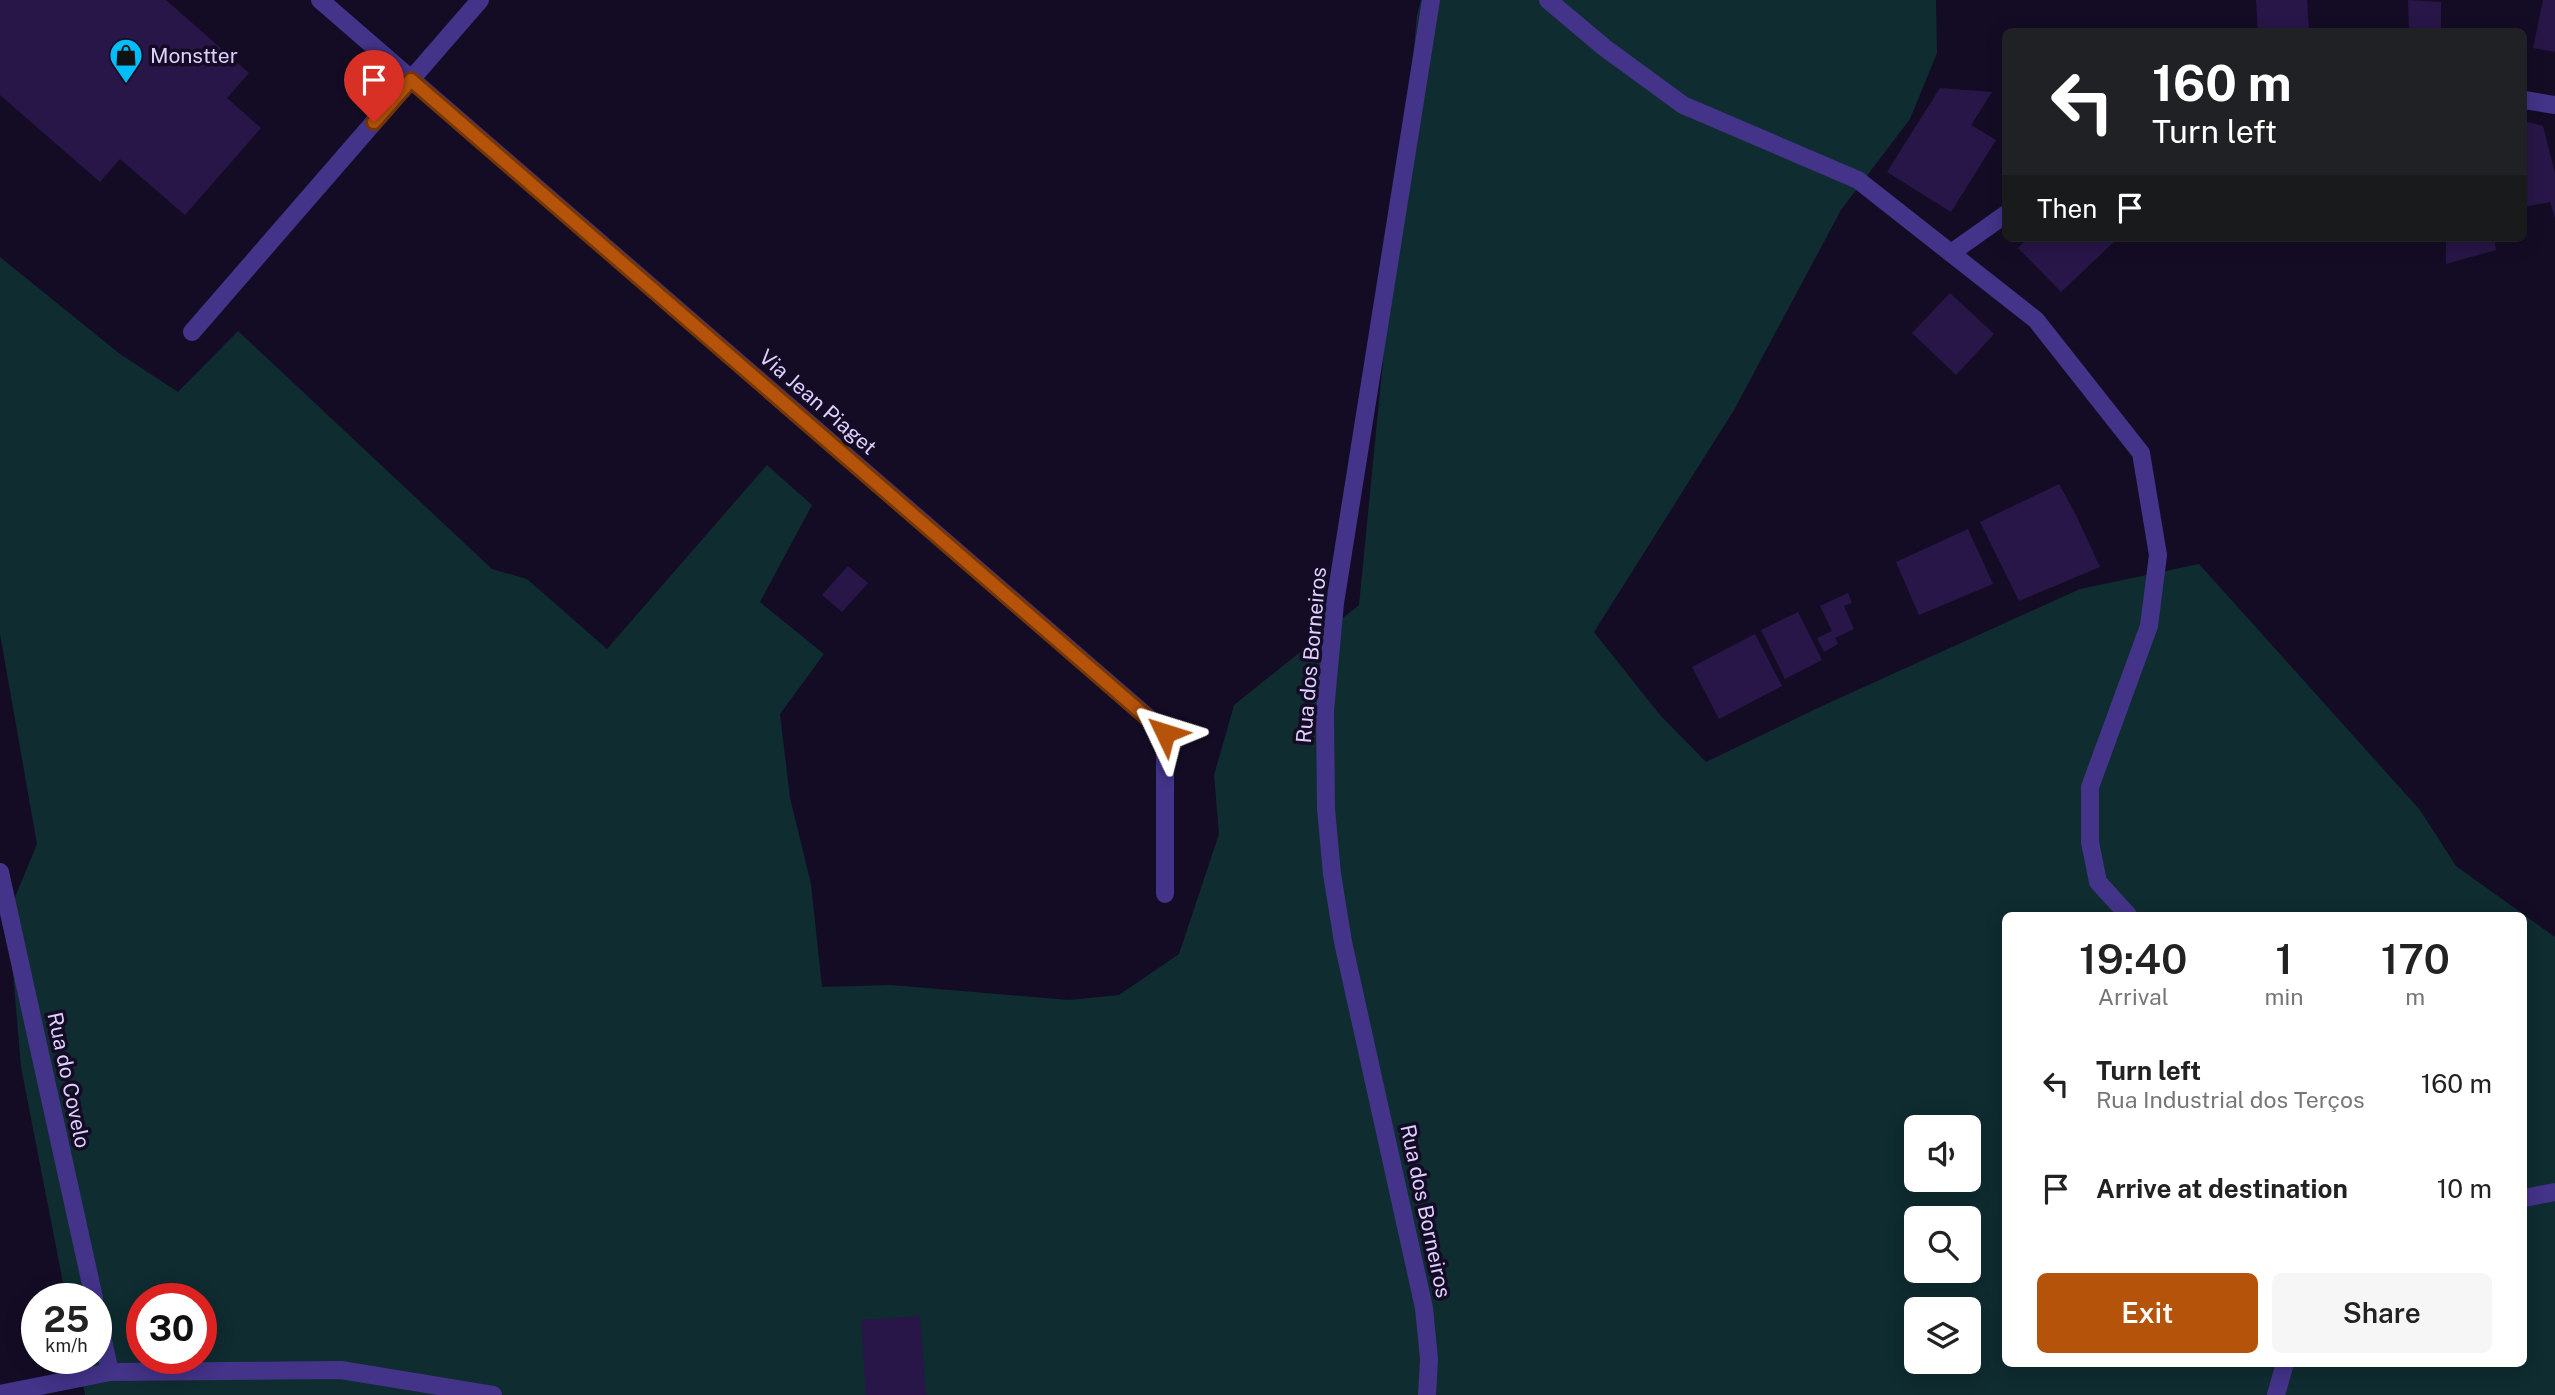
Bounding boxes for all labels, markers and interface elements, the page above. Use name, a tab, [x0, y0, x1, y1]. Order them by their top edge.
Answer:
shop icon: Monstter	[107, 36, 145, 85]
place label: Monstter	[150, 43, 238, 68]
pin	[344, 50, 404, 122]
text: 160 m	[2152, 54, 2292, 112]
icon: left	[2037, 56, 2128, 147]
icon: arrive	[355, 61, 393, 99]
text: Turn left	[2152, 113, 2277, 150]
icon: arrive	[2111, 189, 2149, 227]
text: Then	[2037, 193, 2097, 224]
street label: Via Jean Piaget	[754, 344, 882, 460]
street label: Rua dos Borneiros	[1291, 566, 1331, 744]
position arrow	[1128, 696, 1202, 770]
text: 19:40	[2079, 934, 2187, 983]
text: 1	[2275, 934, 2293, 983]
text: 170	[2381, 934, 2450, 983]
text: Arrival	[2098, 983, 2169, 1010]
text: min	[2265, 983, 2304, 1010]
text: m	[2405, 983, 2425, 1010]
street label: Rua do Covelo	[42, 1010, 96, 1150]
text: Turn left	[2096, 1055, 2201, 1086]
icon: left	[2037, 1065, 2075, 1103]
text: 160 m	[2421, 1068, 2492, 1099]
text: Rua Industrial dos Terços	[2096, 1086, 2365, 1113]
map controls	[1904, 1115, 1981, 1374]
button: sound	[1904, 1115, 1981, 1192]
street label: Rua dos Borneiros	[1395, 1122, 1457, 1300]
icon: arrive	[2037, 1170, 2075, 1208]
text: Arrive at destination	[2096, 1173, 2348, 1204]
text: 10 m	[2437, 1173, 2492, 1204]
button: search	[1904, 1206, 1981, 1283]
button: Exit	[2037, 1273, 2258, 1353]
button: Share	[2272, 1273, 2492, 1353]
speed limit sign: 30	[126, 1283, 217, 1374]
button: layers	[1904, 1297, 1981, 1374]
text: 25	[44, 1299, 89, 1340]
text: km/h	[45, 1335, 88, 1356]

